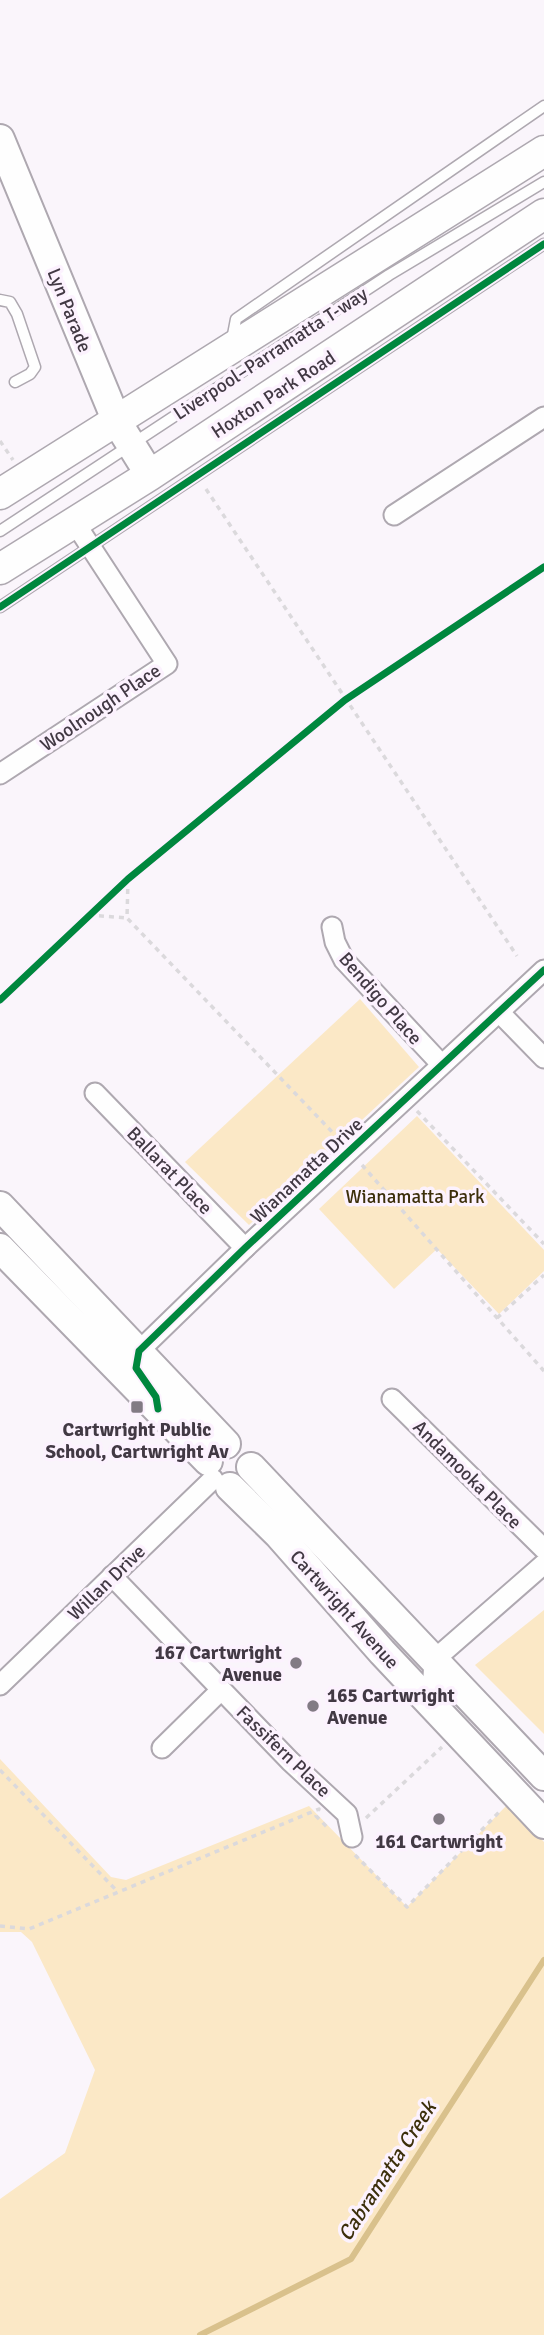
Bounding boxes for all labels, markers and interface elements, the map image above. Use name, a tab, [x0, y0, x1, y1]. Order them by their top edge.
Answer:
street label: Lyn Parade	[41, 265, 97, 356]
street label: Liverpool–Parramatta T-way	[169, 282, 372, 426]
street label: Hoxton Park Road	[207, 346, 340, 444]
street label: Woolnough Place	[36, 659, 165, 757]
street label: Bendigo Place	[333, 947, 427, 1050]
street label: Wianamatta Drive	[245, 1112, 368, 1229]
street label: Ballarat Place	[121, 1122, 217, 1220]
park label: Wianamatta Park	[345, 1185, 485, 1209]
marker: Cartwright Public School, Cartwright Av	[129, 1399, 145, 1415]
street label: Andamooka Place	[408, 1415, 527, 1534]
place label: Cartwright Public School, Cartwright Av	[45, 1418, 229, 1464]
street label: Willan Drive	[63, 1540, 151, 1626]
street label: Cartwright Avenue	[284, 1545, 404, 1674]
place label: 167 Cartwright Avenue	[154, 1641, 282, 1687]
marker: 167 Cartwright Avenue	[288, 1655, 304, 1671]
place label: 165 Cartwright Avenue	[327, 1684, 455, 1730]
marker: 165 Cartwright Avenue	[305, 1698, 321, 1714]
street label: Fassifern Place	[231, 1701, 336, 1803]
marker: 161 Cartwright	[431, 1811, 447, 1827]
place label: 161 Cartwright	[375, 1830, 503, 1854]
water label: Cabramatta Creek	[332, 2094, 443, 2246]

